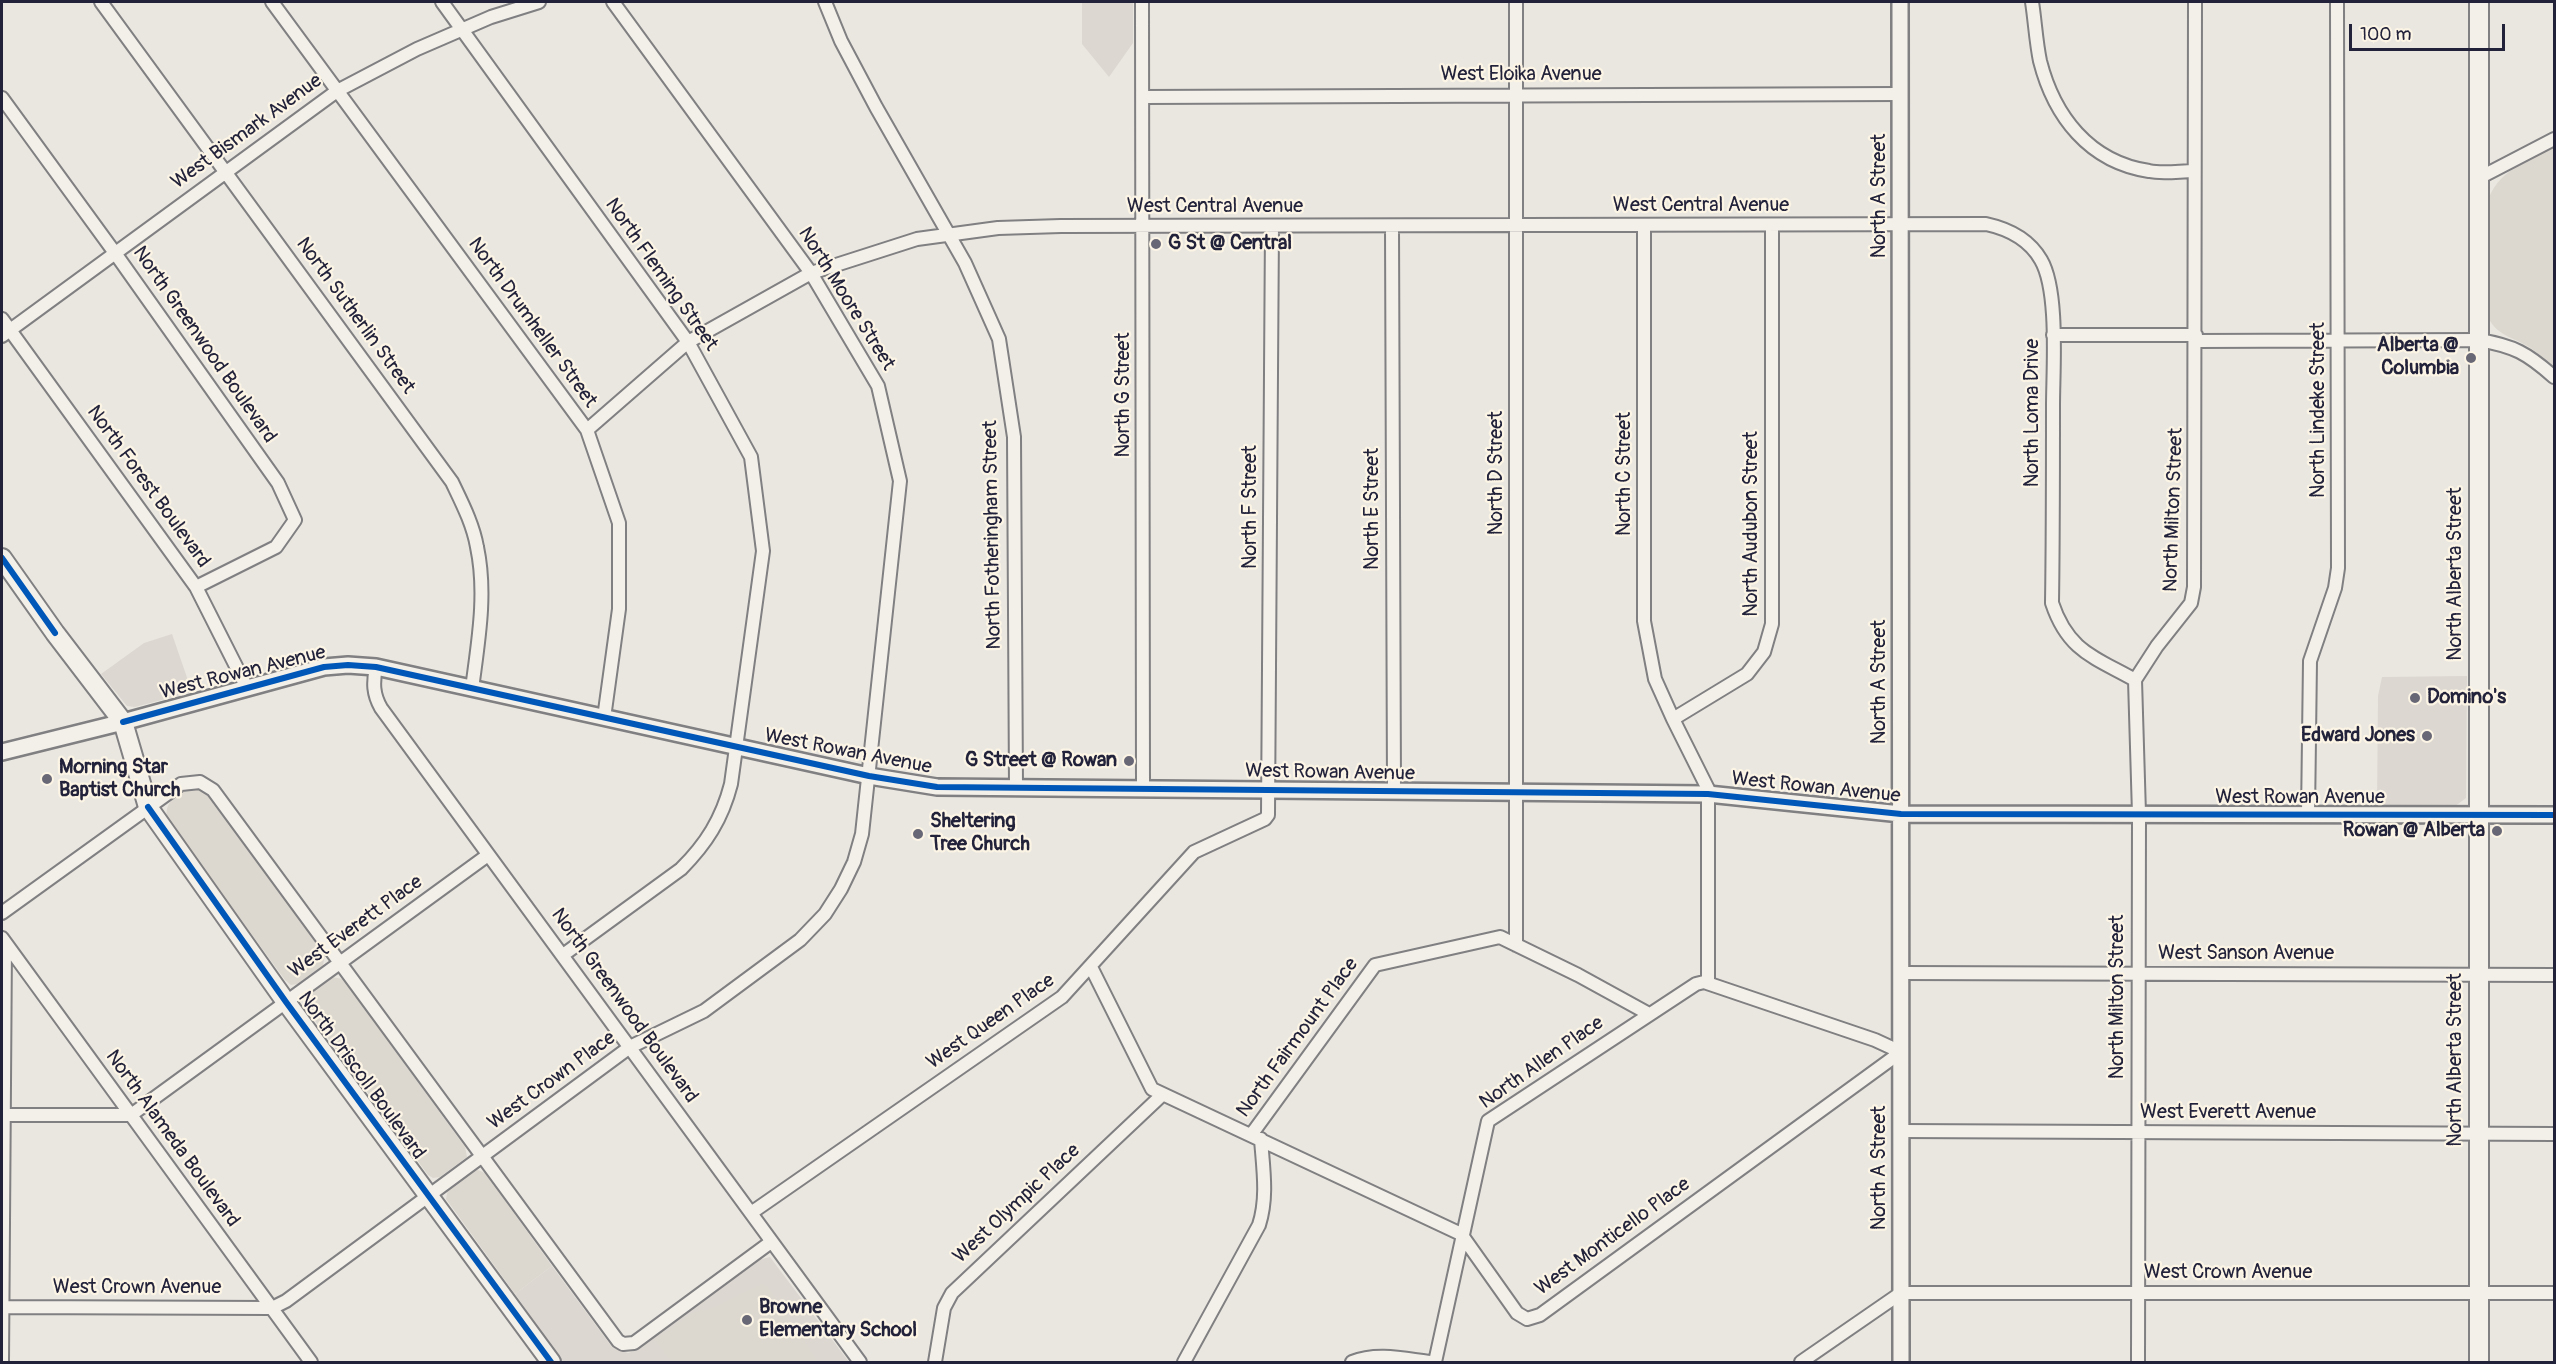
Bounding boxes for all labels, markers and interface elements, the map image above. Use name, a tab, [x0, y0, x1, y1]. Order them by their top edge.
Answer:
scale bar	[2352, 12, 2508, 50]
text: 100 m	[2360, 23, 2412, 46]
street label: West Eloika Avenue	[1440, 63, 1602, 87]
street label: West Bismark Avenue	[167, 69, 327, 195]
street label: North A Street	[1868, 134, 1892, 258]
street label: North Fleming Street	[599, 194, 723, 356]
street label: West Central Avenue	[1613, 194, 1789, 218]
street label: West Central Avenue	[1127, 195, 1303, 219]
street label: North Moore Street	[792, 223, 900, 375]
place label: G St @ Central	[1168, 232, 1292, 256]
street label: North Sutherlin Street	[290, 233, 420, 399]
street label: North Drumheller Street	[462, 233, 602, 413]
marker: G St @ Central	[1149, 237, 1163, 251]
street label: North Greenwood Boulevard	[127, 242, 281, 448]
street label: North Lindeke Street	[2307, 322, 2331, 498]
street label: North G Street	[1112, 332, 1136, 458]
place label: Alberta @ Columbia	[2377, 334, 2459, 381]
street label: North Loma Drive	[2021, 339, 2045, 487]
marker: Alberta @ Columbia	[2464, 351, 2478, 365]
street label: North Forest Boulevard	[81, 401, 215, 573]
street label: North D Street	[1485, 411, 1509, 535]
street label: North C Street	[1613, 412, 1637, 536]
street label: North Fotheringham Street	[979, 420, 1007, 650]
street label: North Milton Street	[2159, 427, 2189, 593]
street label: North Audubon Street	[1740, 431, 1764, 617]
street label: North F Street	[1239, 445, 1263, 569]
street label: North E Street	[1361, 448, 1385, 570]
street label: North Alberta Street	[2444, 487, 2468, 661]
street label: North A Street	[1868, 620, 1892, 744]
street label: West Rowan Avenue	[158, 641, 328, 705]
place label: Domino's	[2427, 686, 2506, 710]
marker: Domino's	[2408, 691, 2422, 705]
street label: West Rowan Avenue	[762, 724, 934, 780]
place label: Edward Jones	[2301, 724, 2415, 748]
marker: Edward Jones	[2420, 729, 2434, 743]
place label: G Street @ Rowan	[965, 749, 1117, 773]
marker: G Street @ Rowan	[1122, 754, 1136, 768]
place label: Morning Star Baptist Church	[59, 756, 180, 803]
street label: West Rowan Avenue	[1245, 760, 1415, 786]
street label: West Rowan Avenue	[1730, 767, 1902, 809]
marker: Morning Star Baptist Church	[40, 772, 54, 786]
street label: West Rowan Avenue	[2215, 786, 2385, 810]
place label: Sheltering Tree Church	[930, 810, 1030, 857]
place label: Rowan @ Alberta	[2343, 819, 2485, 843]
marker: Rowan @ Alberta	[2490, 824, 2504, 838]
marker: Sheltering Tree Church	[911, 827, 925, 841]
street label: West Everett Place	[284, 870, 428, 984]
street label: North Greenwood Boulevard	[545, 904, 703, 1108]
street label: North Milton Street	[2106, 915, 2130, 1079]
street label: West Sanson Avenue	[2158, 942, 2334, 966]
street label: North Fairmount Place	[1232, 954, 1364, 1122]
street label: West Queen Place	[922, 969, 1060, 1075]
street label: North Alberta Street	[2444, 973, 2468, 1147]
street label: North Driscoll Boulevard	[292, 987, 430, 1165]
street label: North Allen Place	[1475, 1011, 1609, 1115]
street label: West Crown Place	[483, 1027, 621, 1135]
street label: North Alameda Boulevard	[100, 1046, 244, 1232]
street label: West Everett Avenue	[2140, 1101, 2316, 1125]
street label: North A Street	[1868, 1106, 1892, 1230]
street label: West Olympic Place	[949, 1139, 1085, 1269]
street label: West Monticello Place	[1531, 1173, 1695, 1301]
street label: West Crown Avenue	[2144, 1261, 2312, 1285]
street label: West Crown Avenue	[53, 1276, 221, 1300]
place label: Browne Elementary School	[759, 1296, 917, 1343]
marker: Browne Elementary School	[740, 1313, 754, 1327]

